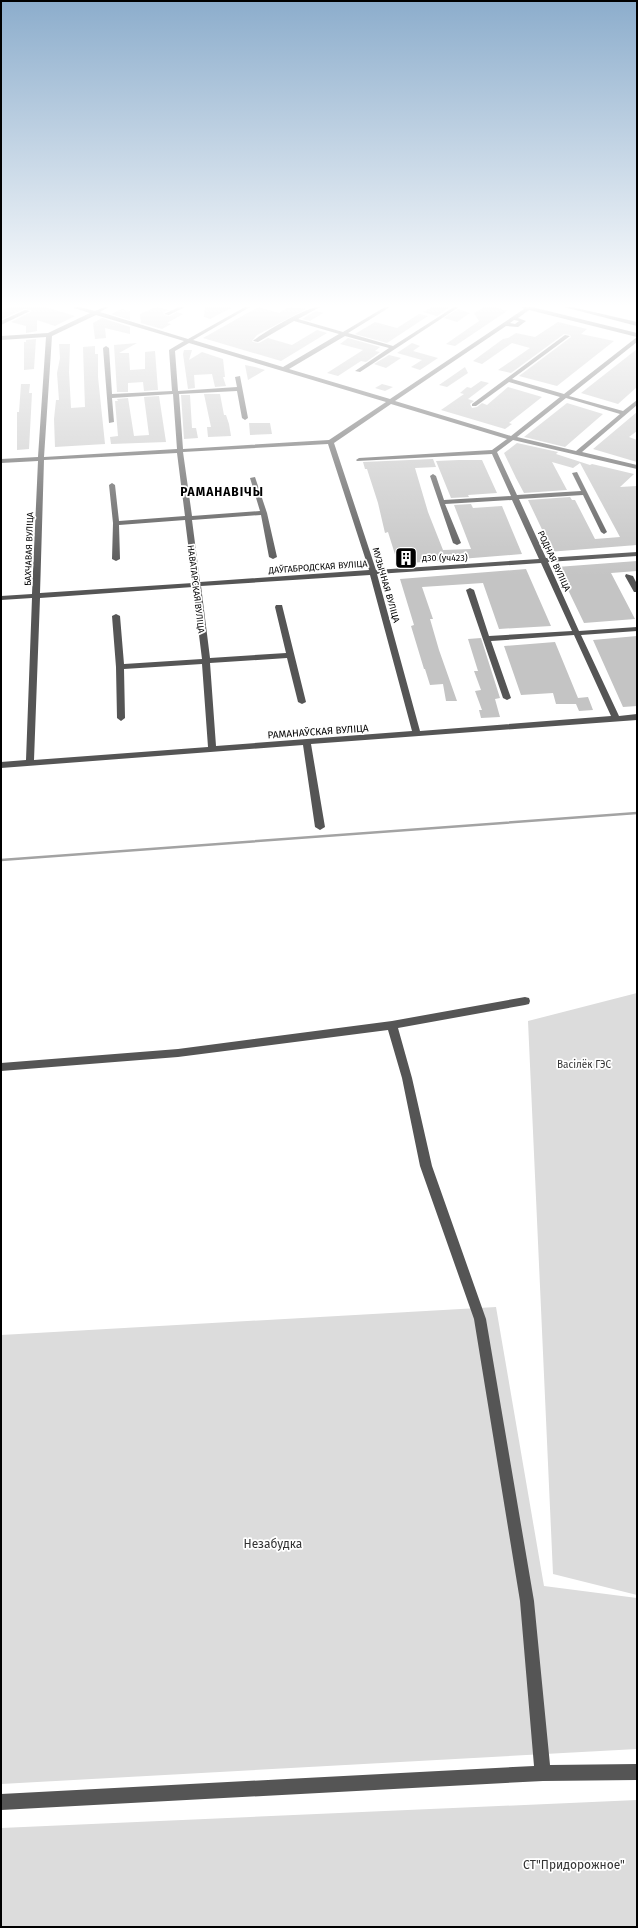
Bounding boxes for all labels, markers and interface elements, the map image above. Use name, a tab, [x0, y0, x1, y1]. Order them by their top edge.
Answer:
district label: РАМАНАВІЧЫ	[180, 485, 264, 499]
street label: БАХЧАВАЯ ВУЛІЦА	[23, 511, 35, 586]
street label: РОДНАЯ ВУЛІЦА	[536, 529, 573, 594]
street label: НАВАТАРСКАЯ ВУЛІЦА	[186, 544, 206, 635]
building icon: д30 (уч423)	[393, 545, 419, 571]
street label: МУЗЫЧНАЯ ВУЛІЦА	[370, 546, 402, 625]
place label: д30 (уч423)	[422, 553, 468, 563]
street label: ДАЎГАБРОДСКАЯ ВУЛІЦА	[267, 558, 369, 576]
street label: РАМАНАЎСКАЯ ВУЛІЦА	[267, 720, 369, 742]
park label: Васілёк ГЭС	[557, 1058, 611, 1071]
park label: Незабудка	[244, 1537, 302, 1551]
park label: СТ"Придорожное"	[523, 1858, 625, 1872]

